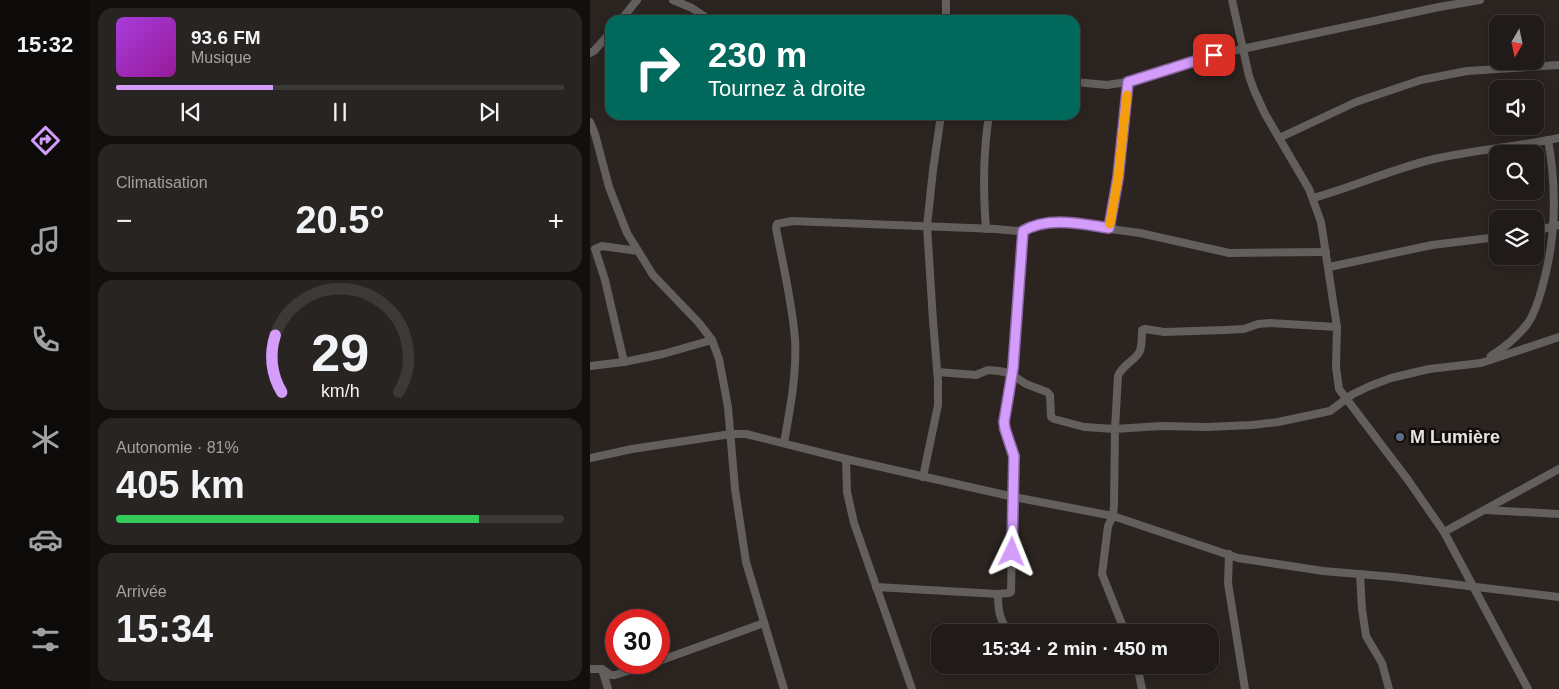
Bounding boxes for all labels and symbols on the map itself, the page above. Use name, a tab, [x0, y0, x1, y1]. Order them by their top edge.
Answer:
north arrow	[1489, 15, 1544, 70]
pin	[1193, 34, 1235, 76]
place label: M Lumière	[1410, 427, 1500, 447]
marker: M Lumière	[1394, 431, 1406, 443]
position arrow	[985, 525, 1037, 577]
speed limit sign: 30	[605, 609, 670, 674]

